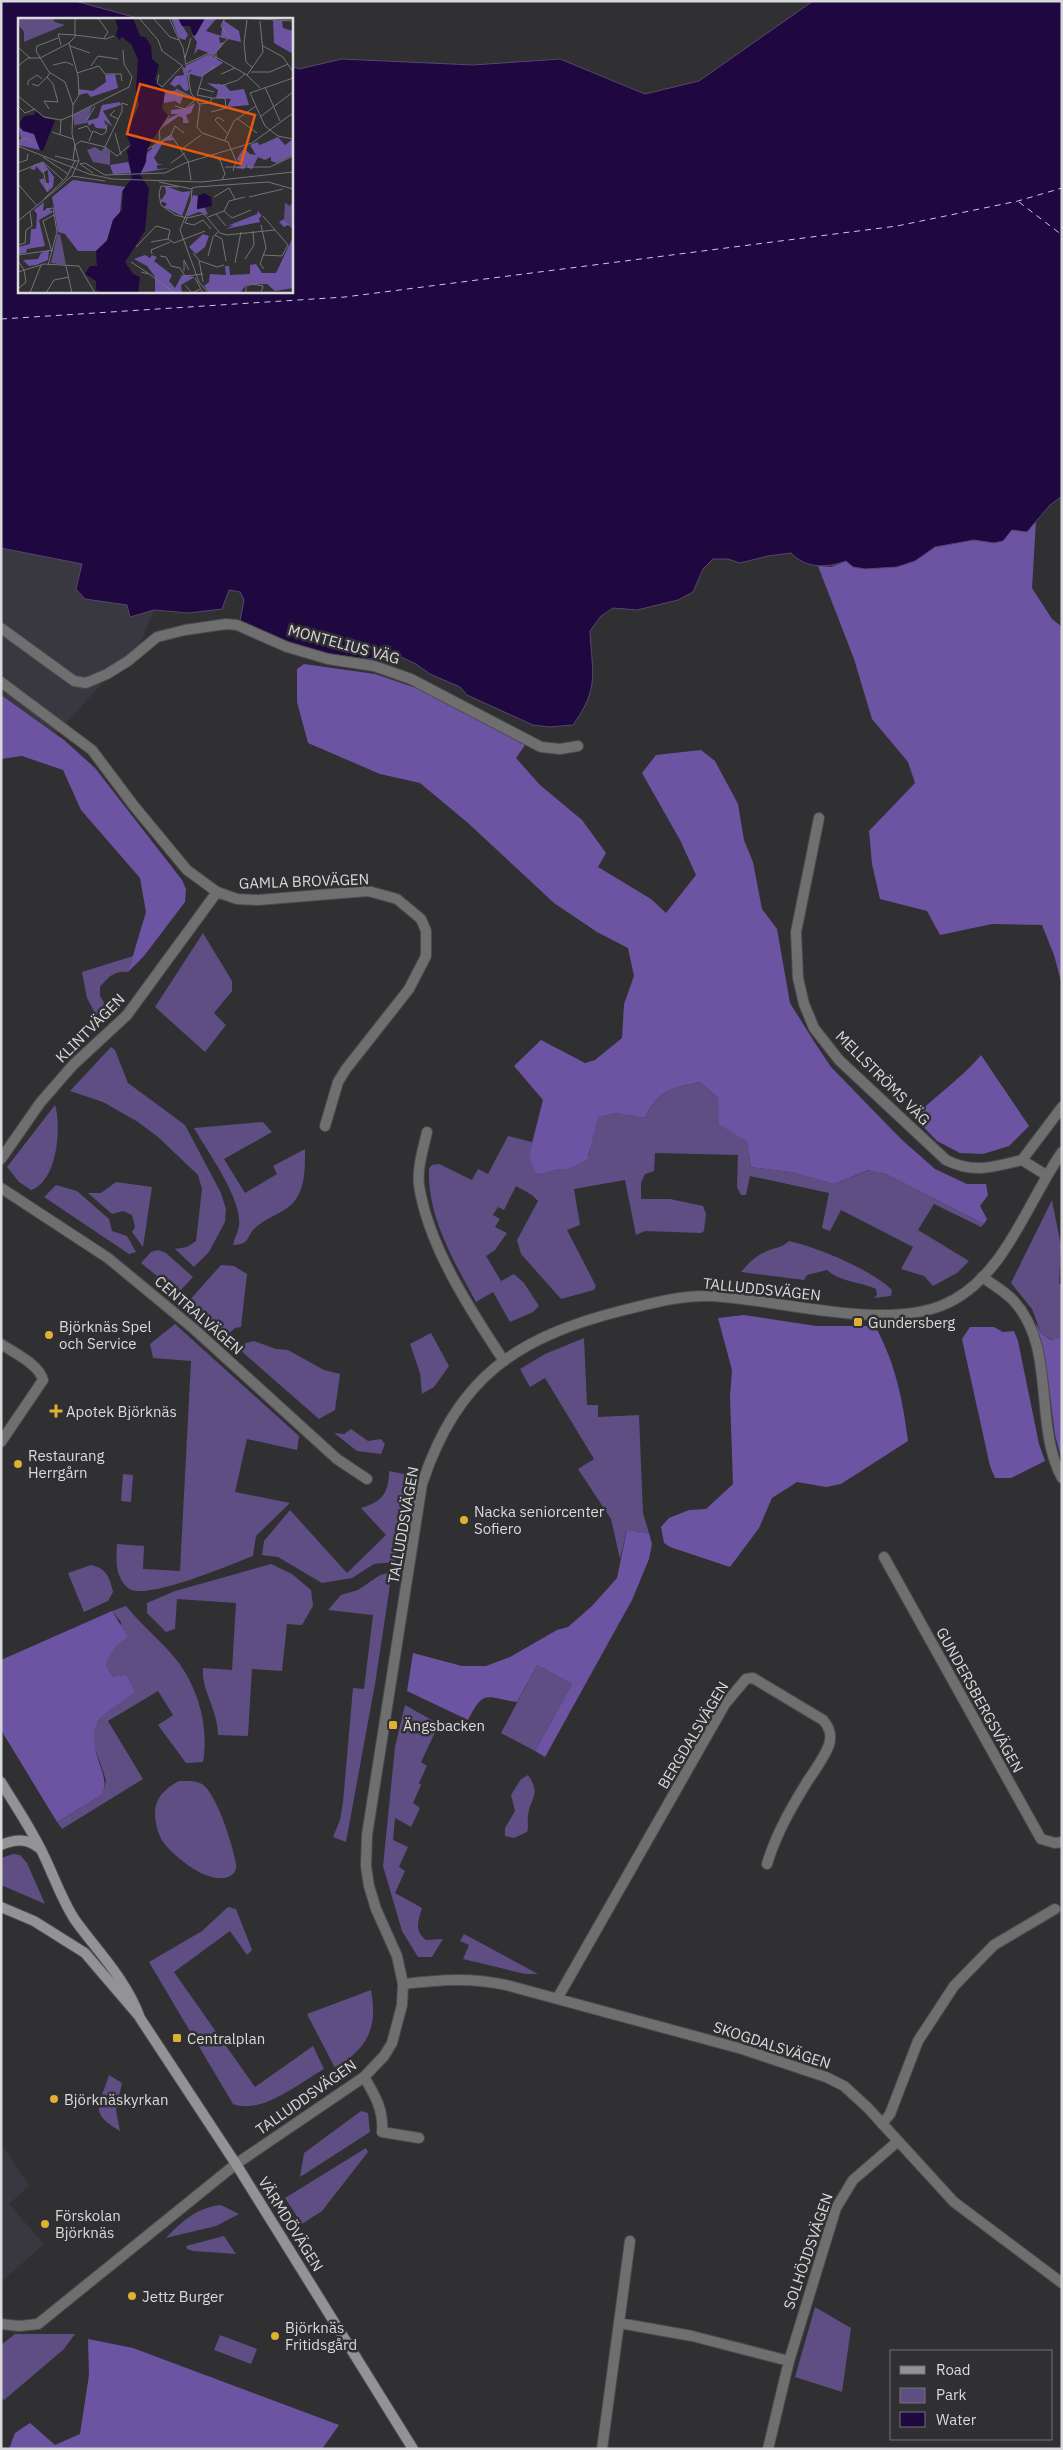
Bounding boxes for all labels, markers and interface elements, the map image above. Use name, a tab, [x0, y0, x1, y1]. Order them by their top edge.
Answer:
inset map	[18, 18, 292, 292]
street label: MONTELIUS VÄG	[286, 620, 402, 668]
street label: GAMLA BROVÄGEN	[238, 869, 370, 893]
street label: KLINTVÄGEN	[51, 989, 129, 1067]
street label: MELLSTRÖMS VÄG	[832, 1027, 934, 1129]
street label: CENTRALVÄGEN	[151, 1272, 247, 1358]
street label: TALLUDDSVÄGEN	[702, 1273, 822, 1305]
place label: Gundersberg	[868, 1313, 955, 1332]
marker: Gundersberg	[852, 1316, 864, 1328]
place label: Björknäs Spel och Service	[59, 1317, 151, 1353]
marker: Björknäs Spel och Service	[43, 1329, 55, 1341]
place label: Apotek Björknäs	[66, 1402, 177, 1421]
marker: Apotek Björknäs	[50, 1405, 62, 1417]
place label: Restaurang Herrgårn	[28, 1446, 105, 1482]
marker: Restaurang Herrgårn	[12, 1458, 24, 1470]
street label: TALLUDDSVÄGEN	[383, 1465, 423, 1585]
place label: Nacka seniorcenter Sofiero	[474, 1502, 605, 1538]
marker: Nacka seniorcenter Sofiero	[458, 1514, 470, 1526]
street label: GUNDERSBERGSVÄGEN	[932, 1624, 1028, 1776]
street label: BERGDALSVÄGEN	[653, 1678, 733, 1792]
place label: Ängsbacken	[403, 1716, 485, 1735]
marker: Ängsbacken	[387, 1719, 399, 1731]
street label: SKOGDALSVÄGEN	[711, 2017, 833, 2073]
place label: Centralplan	[187, 2029, 265, 2048]
marker: Centralplan	[171, 2032, 183, 2044]
street label: TALLUDDSVÄGEN	[252, 2055, 360, 2139]
place label: Björknäskyrkan	[64, 2090, 168, 2109]
marker: Björknäskyrkan	[48, 2093, 60, 2105]
street label: VÄRMDÖVÄGEN	[254, 2173, 328, 2275]
street label: SOLHÖJDSVÄGEN	[779, 2190, 837, 2312]
place label: Förskolan Björknäs	[55, 2206, 121, 2242]
marker: Förskolan Björknäs	[39, 2218, 51, 2230]
place label: Jettz Burger	[142, 2287, 224, 2306]
marker: Jettz Burger	[126, 2290, 138, 2302]
place label: Björknäs Fritidsgård	[285, 2318, 357, 2354]
marker: Björknäs Fritidsgård	[269, 2330, 281, 2342]
legend	[890, 2350, 1053, 2440]
text: Road	[936, 2360, 971, 2379]
text: Park	[936, 2385, 966, 2404]
text: Water	[936, 2410, 977, 2429]

